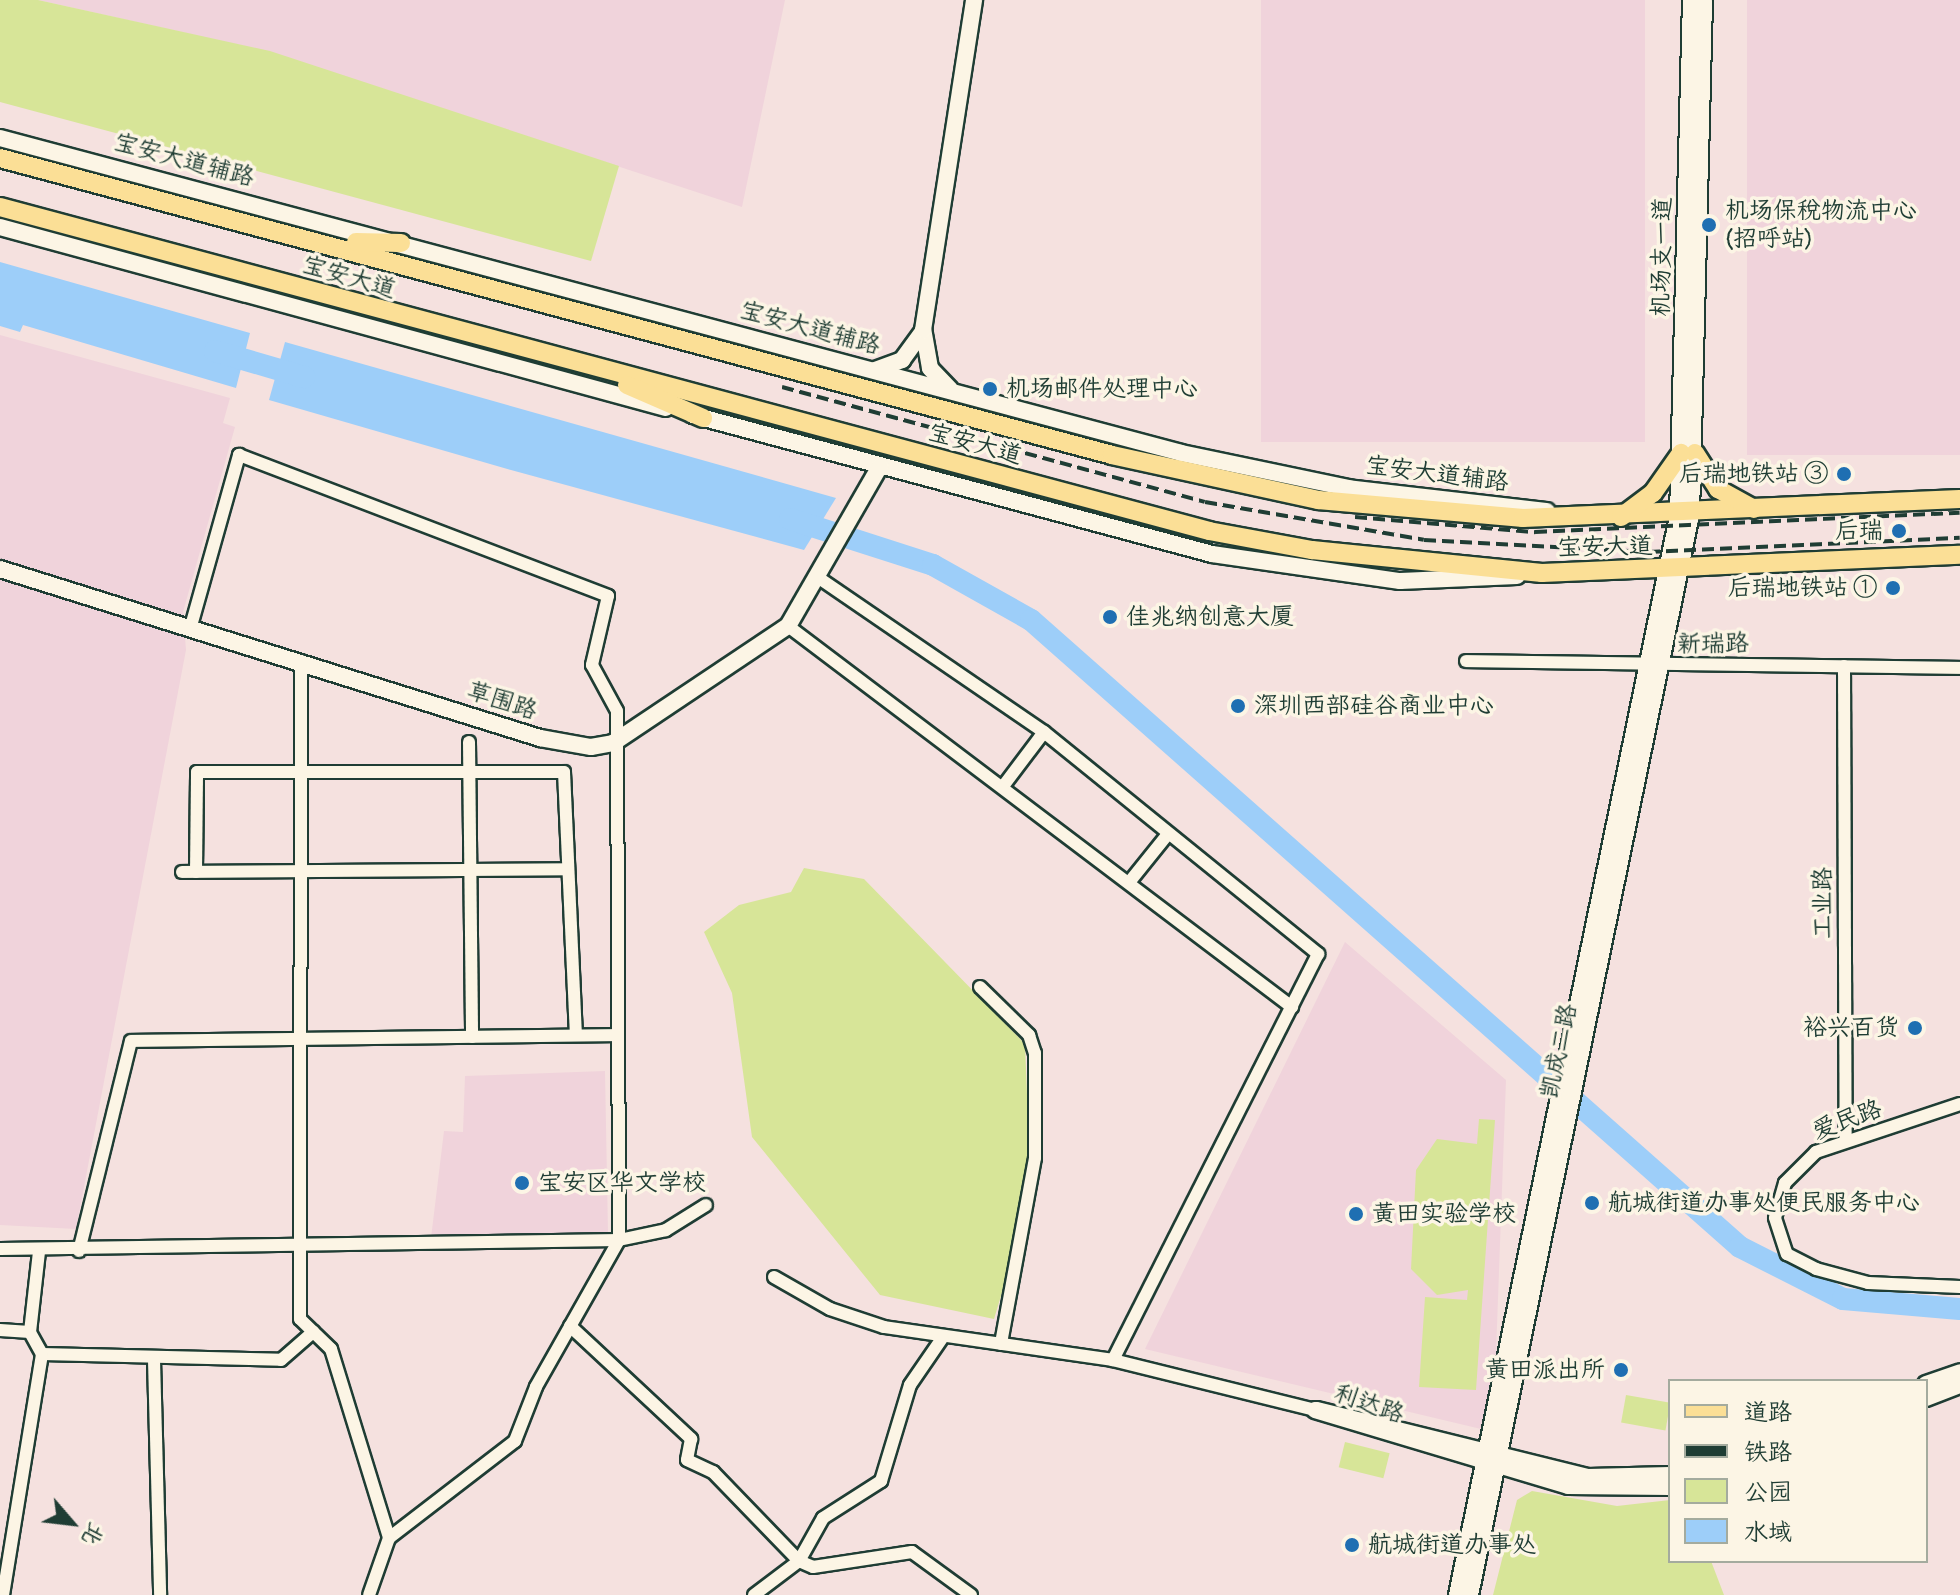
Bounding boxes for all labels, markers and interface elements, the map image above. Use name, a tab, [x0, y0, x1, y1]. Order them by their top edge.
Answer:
street label: 宝安大道辅路	[111, 127, 257, 193]
street label: 机场支一道	[1647, 197, 1677, 317]
place label: 机场保税物流中心 (招呼站)	[1725, 197, 1917, 253]
marker: 机场保税物流中心 (招呼站)	[1700, 216, 1718, 234]
street label: 宝安大道	[299, 250, 399, 304]
street label: 宝安大道辅路	[737, 295, 883, 361]
place label: 机场邮件处理中心	[1006, 375, 1198, 403]
marker: 机场邮件处理中心	[981, 380, 999, 398]
street label: 宝安大道	[925, 418, 1025, 470]
street label: 宝安大道辅路	[1364, 451, 1510, 497]
place label: 后瑞地铁站 ③	[1679, 460, 1828, 488]
marker: 后瑞地铁站 ③	[1835, 465, 1853, 483]
place label: 后瑞	[1835, 517, 1883, 545]
marker: 后瑞	[1890, 522, 1908, 540]
street label: 宝安大道	[1557, 532, 1653, 562]
place label: 后瑞地铁站 ①	[1728, 574, 1877, 602]
marker: 后瑞地铁站 ①	[1884, 579, 1902, 597]
place label: 佳兆纳创意大厦	[1126, 603, 1294, 631]
marker: 佳兆纳创意大厦	[1101, 608, 1119, 626]
street label: 新瑞路	[1677, 629, 1749, 659]
street label: 草围路	[463, 676, 541, 726]
place label: 深圳西部硅谷商业中心	[1254, 692, 1494, 720]
marker: 深圳西部硅谷商业中心	[1229, 697, 1247, 715]
street label: 工业路	[1809, 867, 1837, 939]
street label: 凯成二路	[1535, 1001, 1583, 1101]
place label: 裕兴百货	[1803, 1014, 1899, 1042]
marker: 裕兴百货	[1906, 1019, 1924, 1037]
street label: 爱民路	[1808, 1094, 1886, 1146]
place label: 宝安区华文学校	[538, 1169, 706, 1197]
marker: 宝安区华文学校	[513, 1174, 531, 1192]
place label: 航城街道办事处便民服务中心	[1608, 1189, 1920, 1217]
marker: 航城街道办事处便民服务中心	[1583, 1194, 1601, 1212]
place label: 黄田实验学校	[1372, 1200, 1516, 1228]
marker: 黄田实验学校	[1347, 1205, 1365, 1223]
place label: 黄田派出所	[1485, 1356, 1605, 1384]
marker: 黄田派出所	[1612, 1361, 1630, 1379]
street label: 利达路	[1330, 1379, 1408, 1429]
legend	[1668, 1379, 1928, 1563]
text: 道路	[1744, 1398, 1792, 1427]
text: 铁路	[1744, 1438, 1792, 1467]
text: 公园	[1744, 1478, 1792, 1507]
north arrow	[32, 1483, 112, 1563]
text: 北	[76, 1518, 111, 1551]
text: 水域	[1744, 1518, 1792, 1547]
place label: 航城街道办事处	[1368, 1531, 1536, 1559]
marker: 航城街道办事处	[1343, 1536, 1361, 1554]

